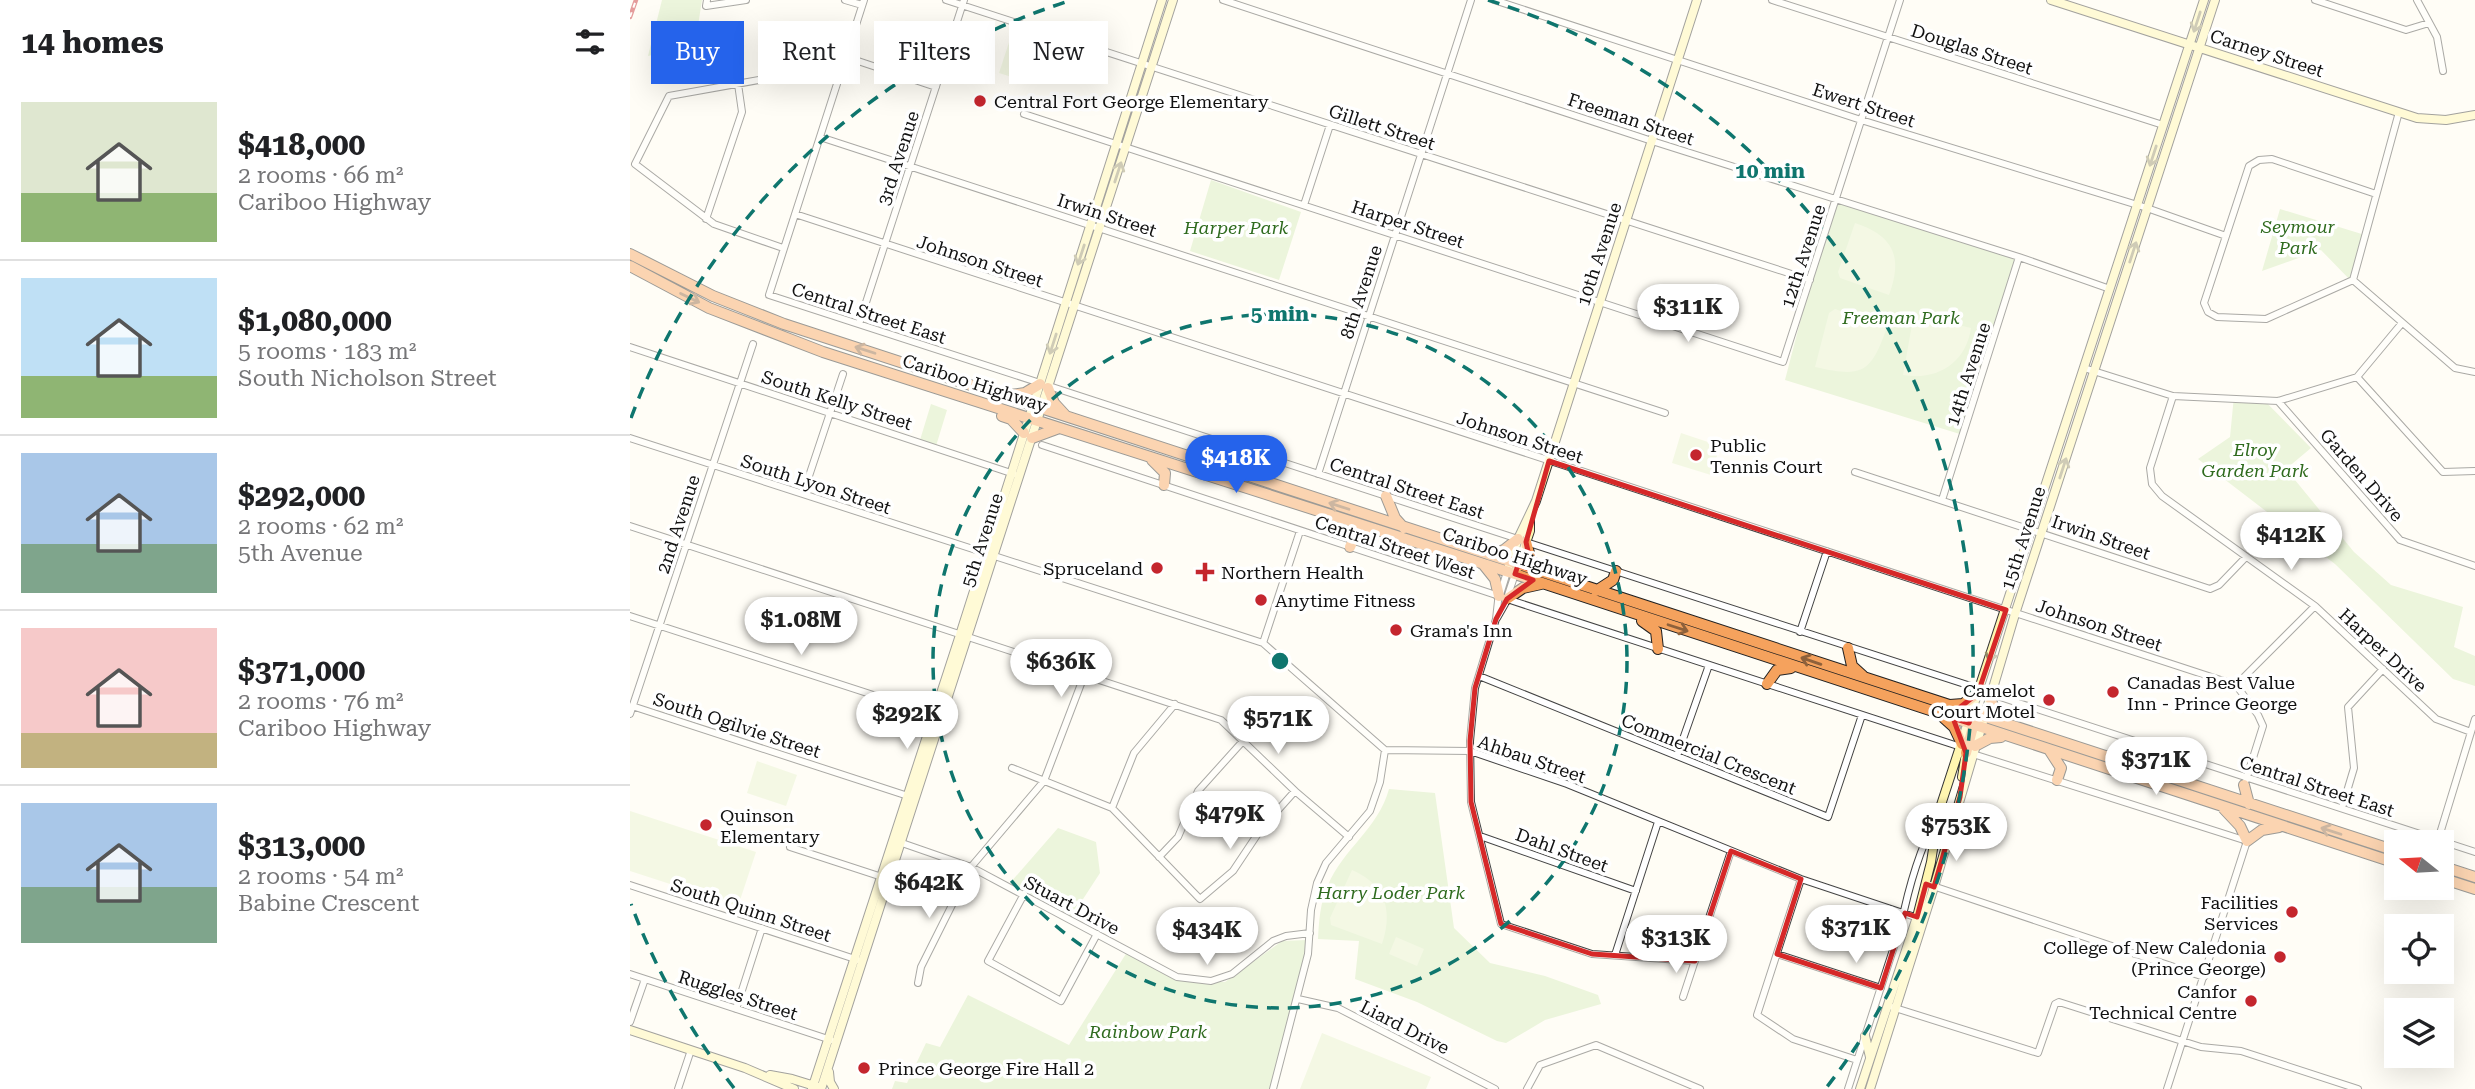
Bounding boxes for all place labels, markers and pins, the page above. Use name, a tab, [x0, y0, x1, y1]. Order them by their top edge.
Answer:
place label: Central Fort George Elementary	[994, 91, 1269, 112]
marker: Central Fort George Elementary	[972, 93, 988, 109]
pin: $311K	[1639, 284, 1737, 344]
pin: $418K	[1187, 435, 1285, 495]
place label: Public Tennis Court	[1710, 435, 1823, 477]
marker: Public Tennis Court	[1688, 447, 1704, 463]
pin: $412K	[2242, 512, 2340, 572]
place label: Spruceland	[1043, 558, 1143, 579]
marker: Spruceland	[1149, 560, 1165, 576]
marker: Northern Health	[1195, 562, 1215, 582]
place label: Northern Health	[1221, 562, 1364, 583]
place label: Anytime Fitness	[1275, 590, 1415, 611]
marker: Anytime Fitness	[1253, 592, 1269, 608]
pin: $1.08M	[744, 598, 858, 657]
place label: Grama's Inn	[1410, 620, 1513, 641]
marker: Grama's Inn	[1388, 622, 1404, 638]
pin: $636K	[1012, 640, 1110, 699]
centre of rings	[1268, 649, 1292, 673]
place label: Canadas Best Value Inn - Prince George	[2127, 672, 2297, 714]
place label: Camelot Court Motel	[1931, 680, 2035, 722]
marker: Canadas Best Value Inn - Prince George	[2105, 684, 2121, 700]
pin: $292K	[858, 692, 956, 751]
marker: Camelot Court Motel	[2041, 692, 2057, 708]
pin: $571K	[1229, 696, 1327, 756]
pin: $371K	[2107, 738, 2205, 797]
pin: $479K	[1181, 792, 1279, 851]
pin: $753K	[1907, 804, 2005, 863]
place label: Quinson Elementary	[720, 805, 820, 847]
marker: Quinson Elementary	[698, 817, 714, 833]
pin: $642K	[880, 860, 978, 920]
place label: Facilities Services	[2201, 892, 2278, 934]
marker: Facilities Services	[2284, 904, 2300, 920]
pin: $371K	[1807, 906, 1905, 965]
pin: $434K	[1158, 908, 1256, 967]
pin: $313K	[1627, 916, 1725, 975]
place label: College of New Caledonia (Prince George)	[2043, 937, 2266, 979]
marker: College of New Caledonia (Prince George)	[2272, 949, 2288, 965]
place label: Canfor Technical Centre	[2089, 981, 2237, 1023]
marker: Canfor Technical Centre	[2243, 993, 2259, 1009]
place label: Prince George Fire Hall 2	[878, 1058, 1094, 1079]
marker: Prince George Fire Hall 2	[856, 1060, 872, 1076]

